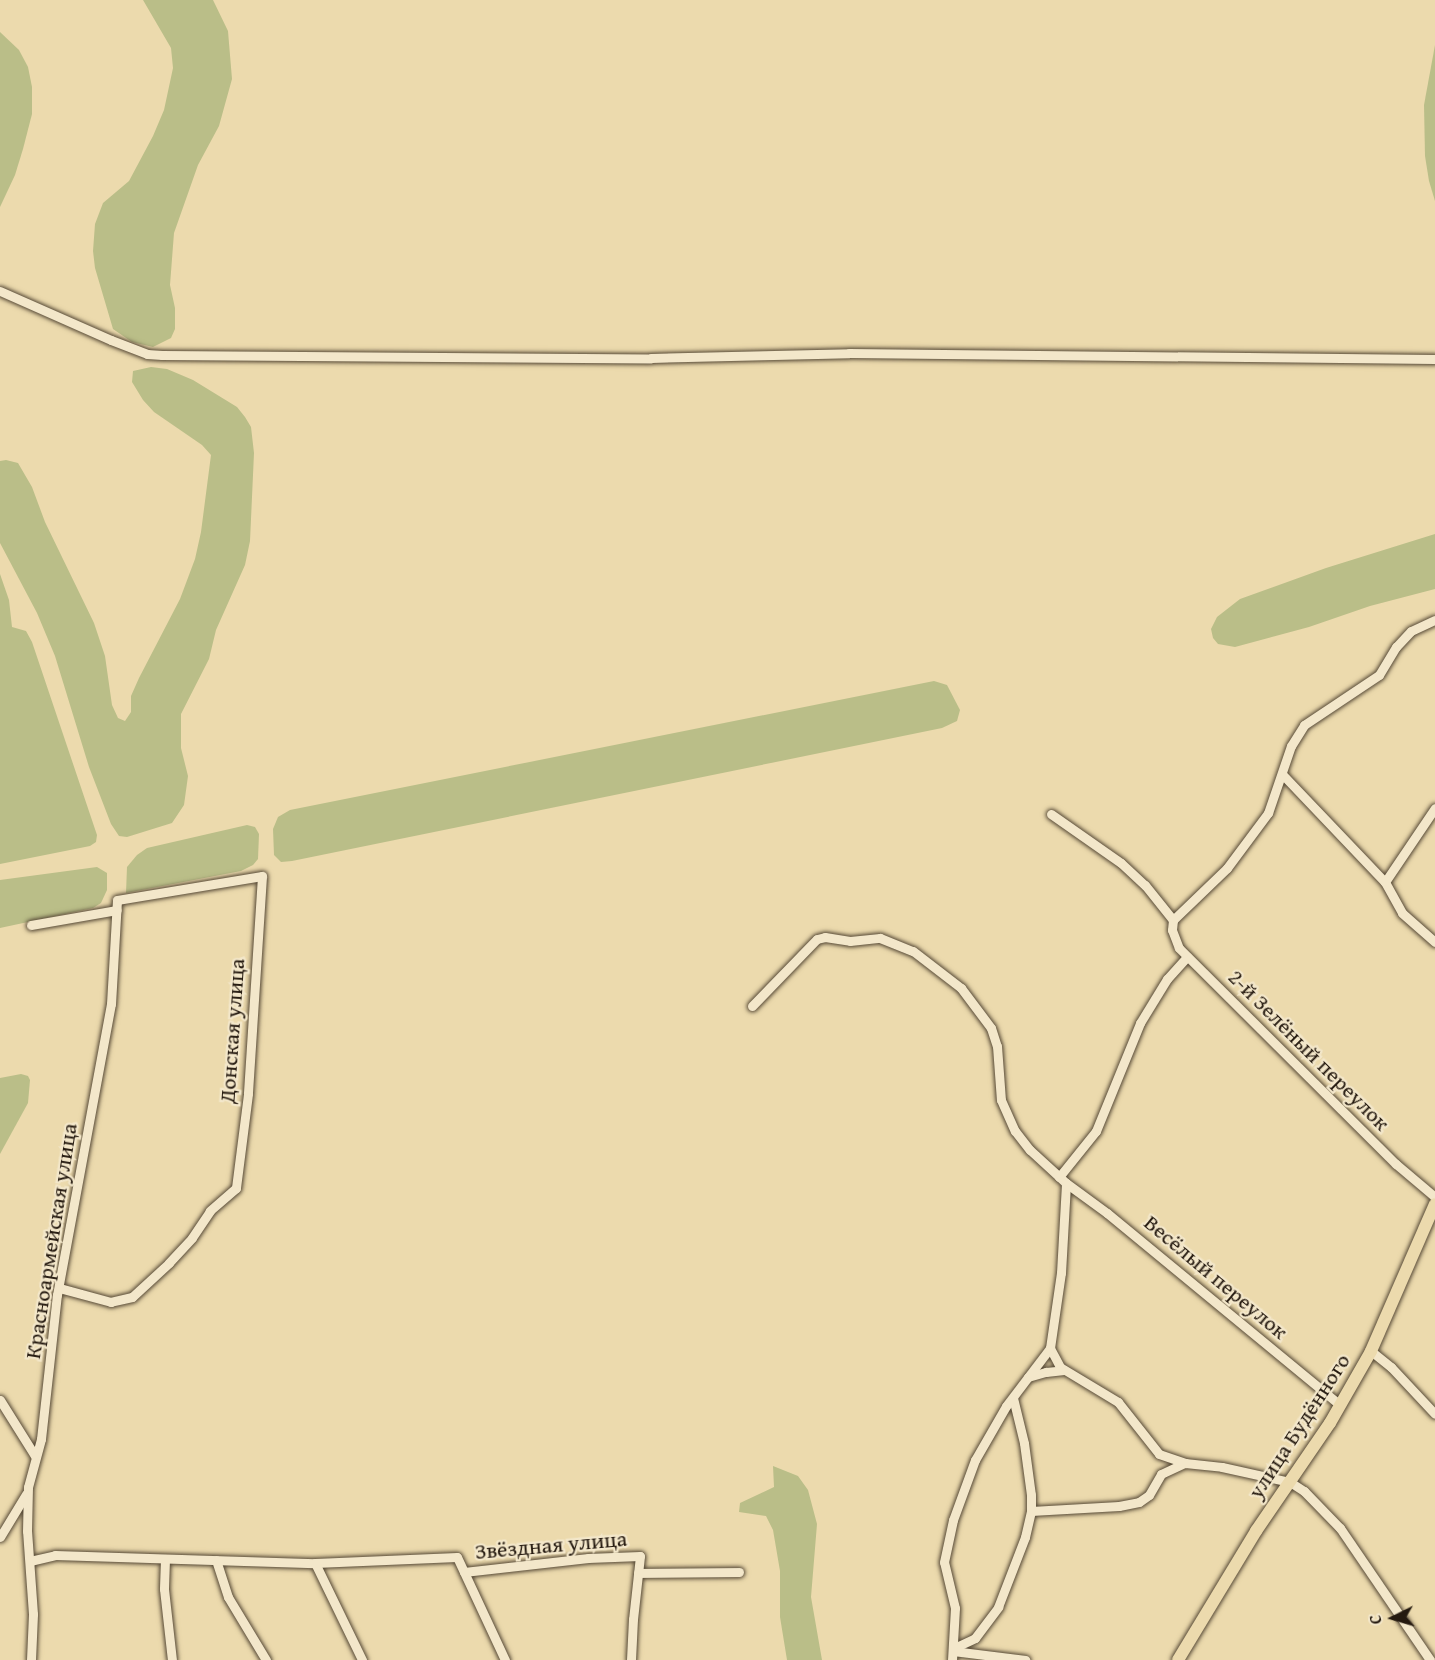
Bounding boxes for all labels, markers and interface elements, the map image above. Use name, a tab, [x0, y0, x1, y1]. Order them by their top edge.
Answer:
street label: Донская улица	[214, 958, 250, 1104]
street label: 2-й Зелёный переулок	[1223, 964, 1395, 1136]
street label: Красноармейская улица	[19, 1121, 83, 1361]
street label: Весёлый переулок	[1139, 1209, 1293, 1345]
street label: улица Будённого	[1242, 1349, 1356, 1503]
street label: Звёздная улица	[474, 1525, 628, 1565]
north arrow	[1363, 1588, 1423, 1648]
text: С	[1363, 1614, 1387, 1625]

